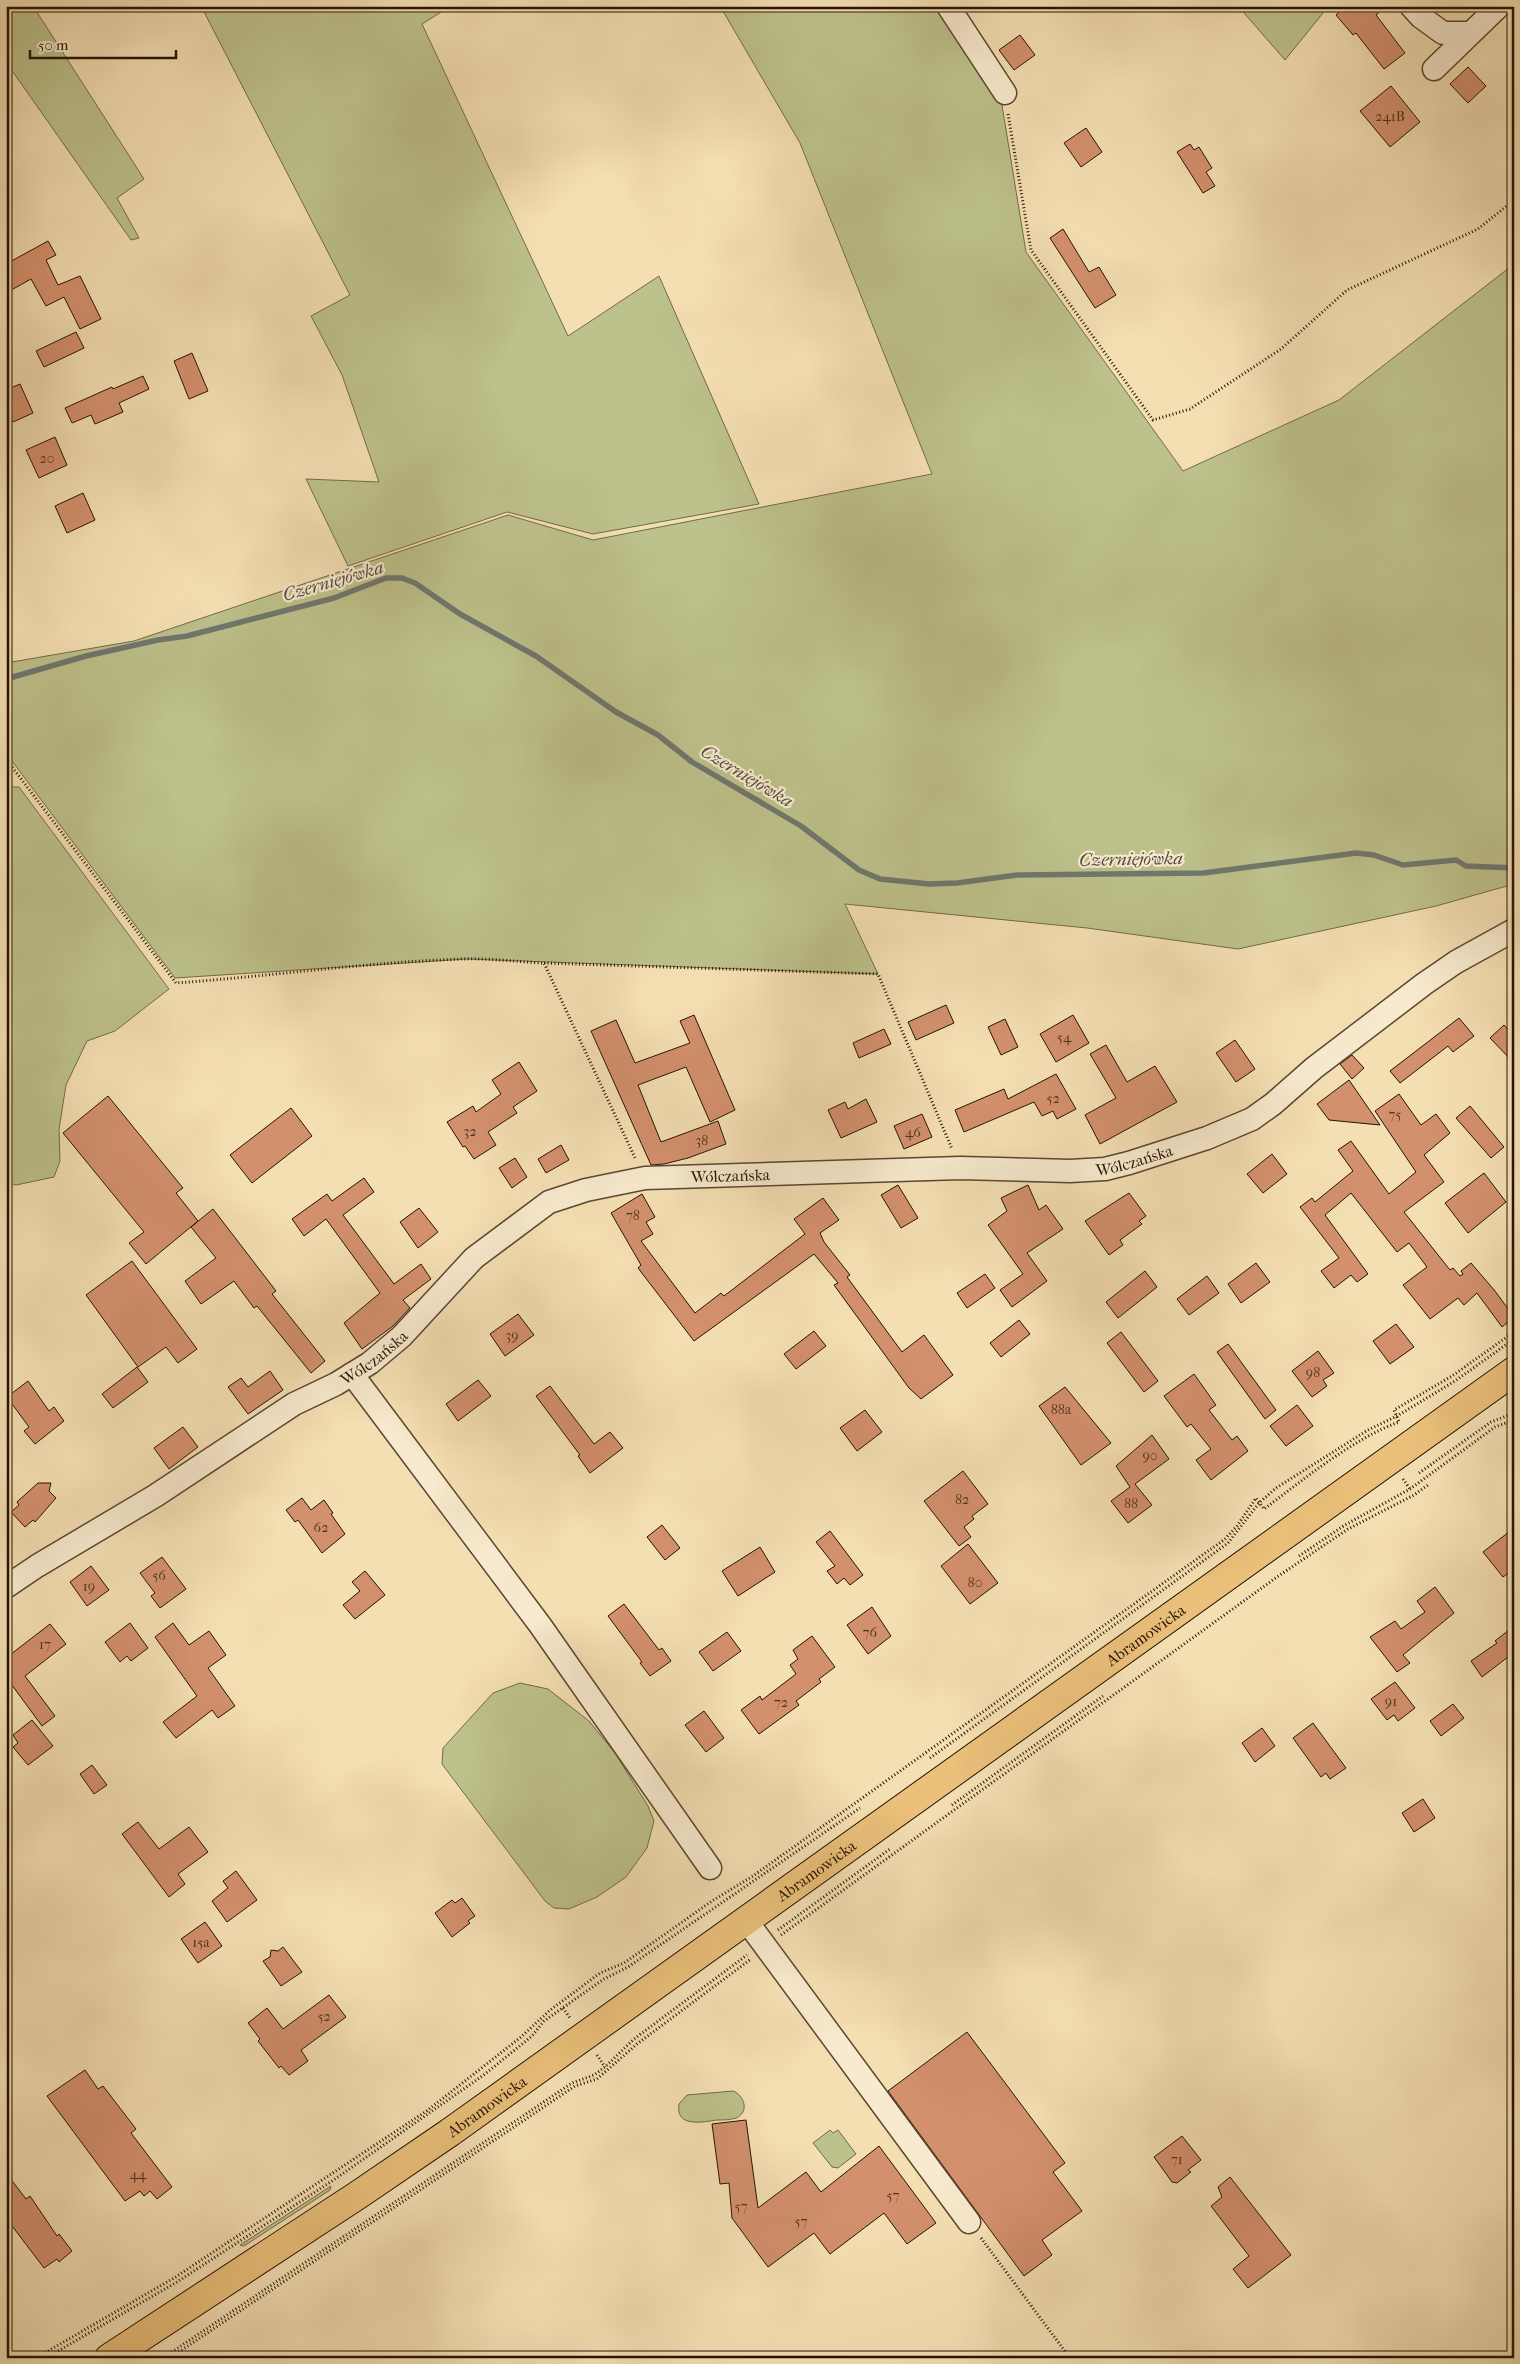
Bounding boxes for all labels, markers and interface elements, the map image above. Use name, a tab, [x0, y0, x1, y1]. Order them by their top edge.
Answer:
scale bar	[30, 28, 176, 60]
text: 50 m	[38, 36, 69, 54]
house number: 241B	[1375, 108, 1405, 125]
house number: 20	[40, 450, 54, 467]
water label: Czerniejówka	[280, 557, 386, 606]
water label: Czerniejówka	[697, 741, 797, 812]
water label: Czerniejówka	[1079, 848, 1183, 871]
house number: 54	[1057, 1029, 1072, 1046]
house number: 52	[1046, 1090, 1060, 1107]
house number: 75	[1389, 1106, 1401, 1123]
house number: 32	[464, 1123, 476, 1140]
house number: 46	[905, 1124, 921, 1141]
house number: 38	[696, 1132, 708, 1149]
street label: Wólczańska	[1094, 1140, 1176, 1180]
street label: Wólczańska	[690, 1165, 771, 1187]
house number: 78	[626, 1207, 640, 1224]
street label: Wólczańska	[336, 1327, 412, 1390]
house number: 39	[505, 1327, 519, 1344]
house number: 98	[1306, 1364, 1320, 1381]
house number: 88a	[1051, 1401, 1072, 1418]
house number: 90	[1142, 1447, 1158, 1464]
house number: 82	[955, 1491, 969, 1508]
house number: 88	[1124, 1495, 1138, 1512]
house number: 62	[314, 1519, 328, 1536]
house number: 56	[152, 1567, 166, 1584]
house number: 80	[968, 1574, 982, 1591]
house number: 19	[83, 1578, 95, 1595]
street label: Abramowicka	[1101, 1600, 1190, 1671]
house number: 76	[863, 1624, 878, 1641]
house number: 17	[39, 1636, 51, 1653]
house number: 91	[1385, 1693, 1397, 1710]
house number: 72	[774, 1694, 788, 1711]
street label: Abramowicka	[772, 1836, 860, 1906]
house number: 15a	[192, 1934, 210, 1951]
house number: 52	[317, 2008, 331, 2025]
street label: Abramowicka	[443, 2071, 531, 2142]
house number: 71	[1171, 2151, 1183, 2168]
house number: 44	[130, 2166, 147, 2183]
house number: 57	[887, 2187, 900, 2204]
house number: 57	[735, 2198, 748, 2215]
house number: 57	[795, 2213, 808, 2230]

